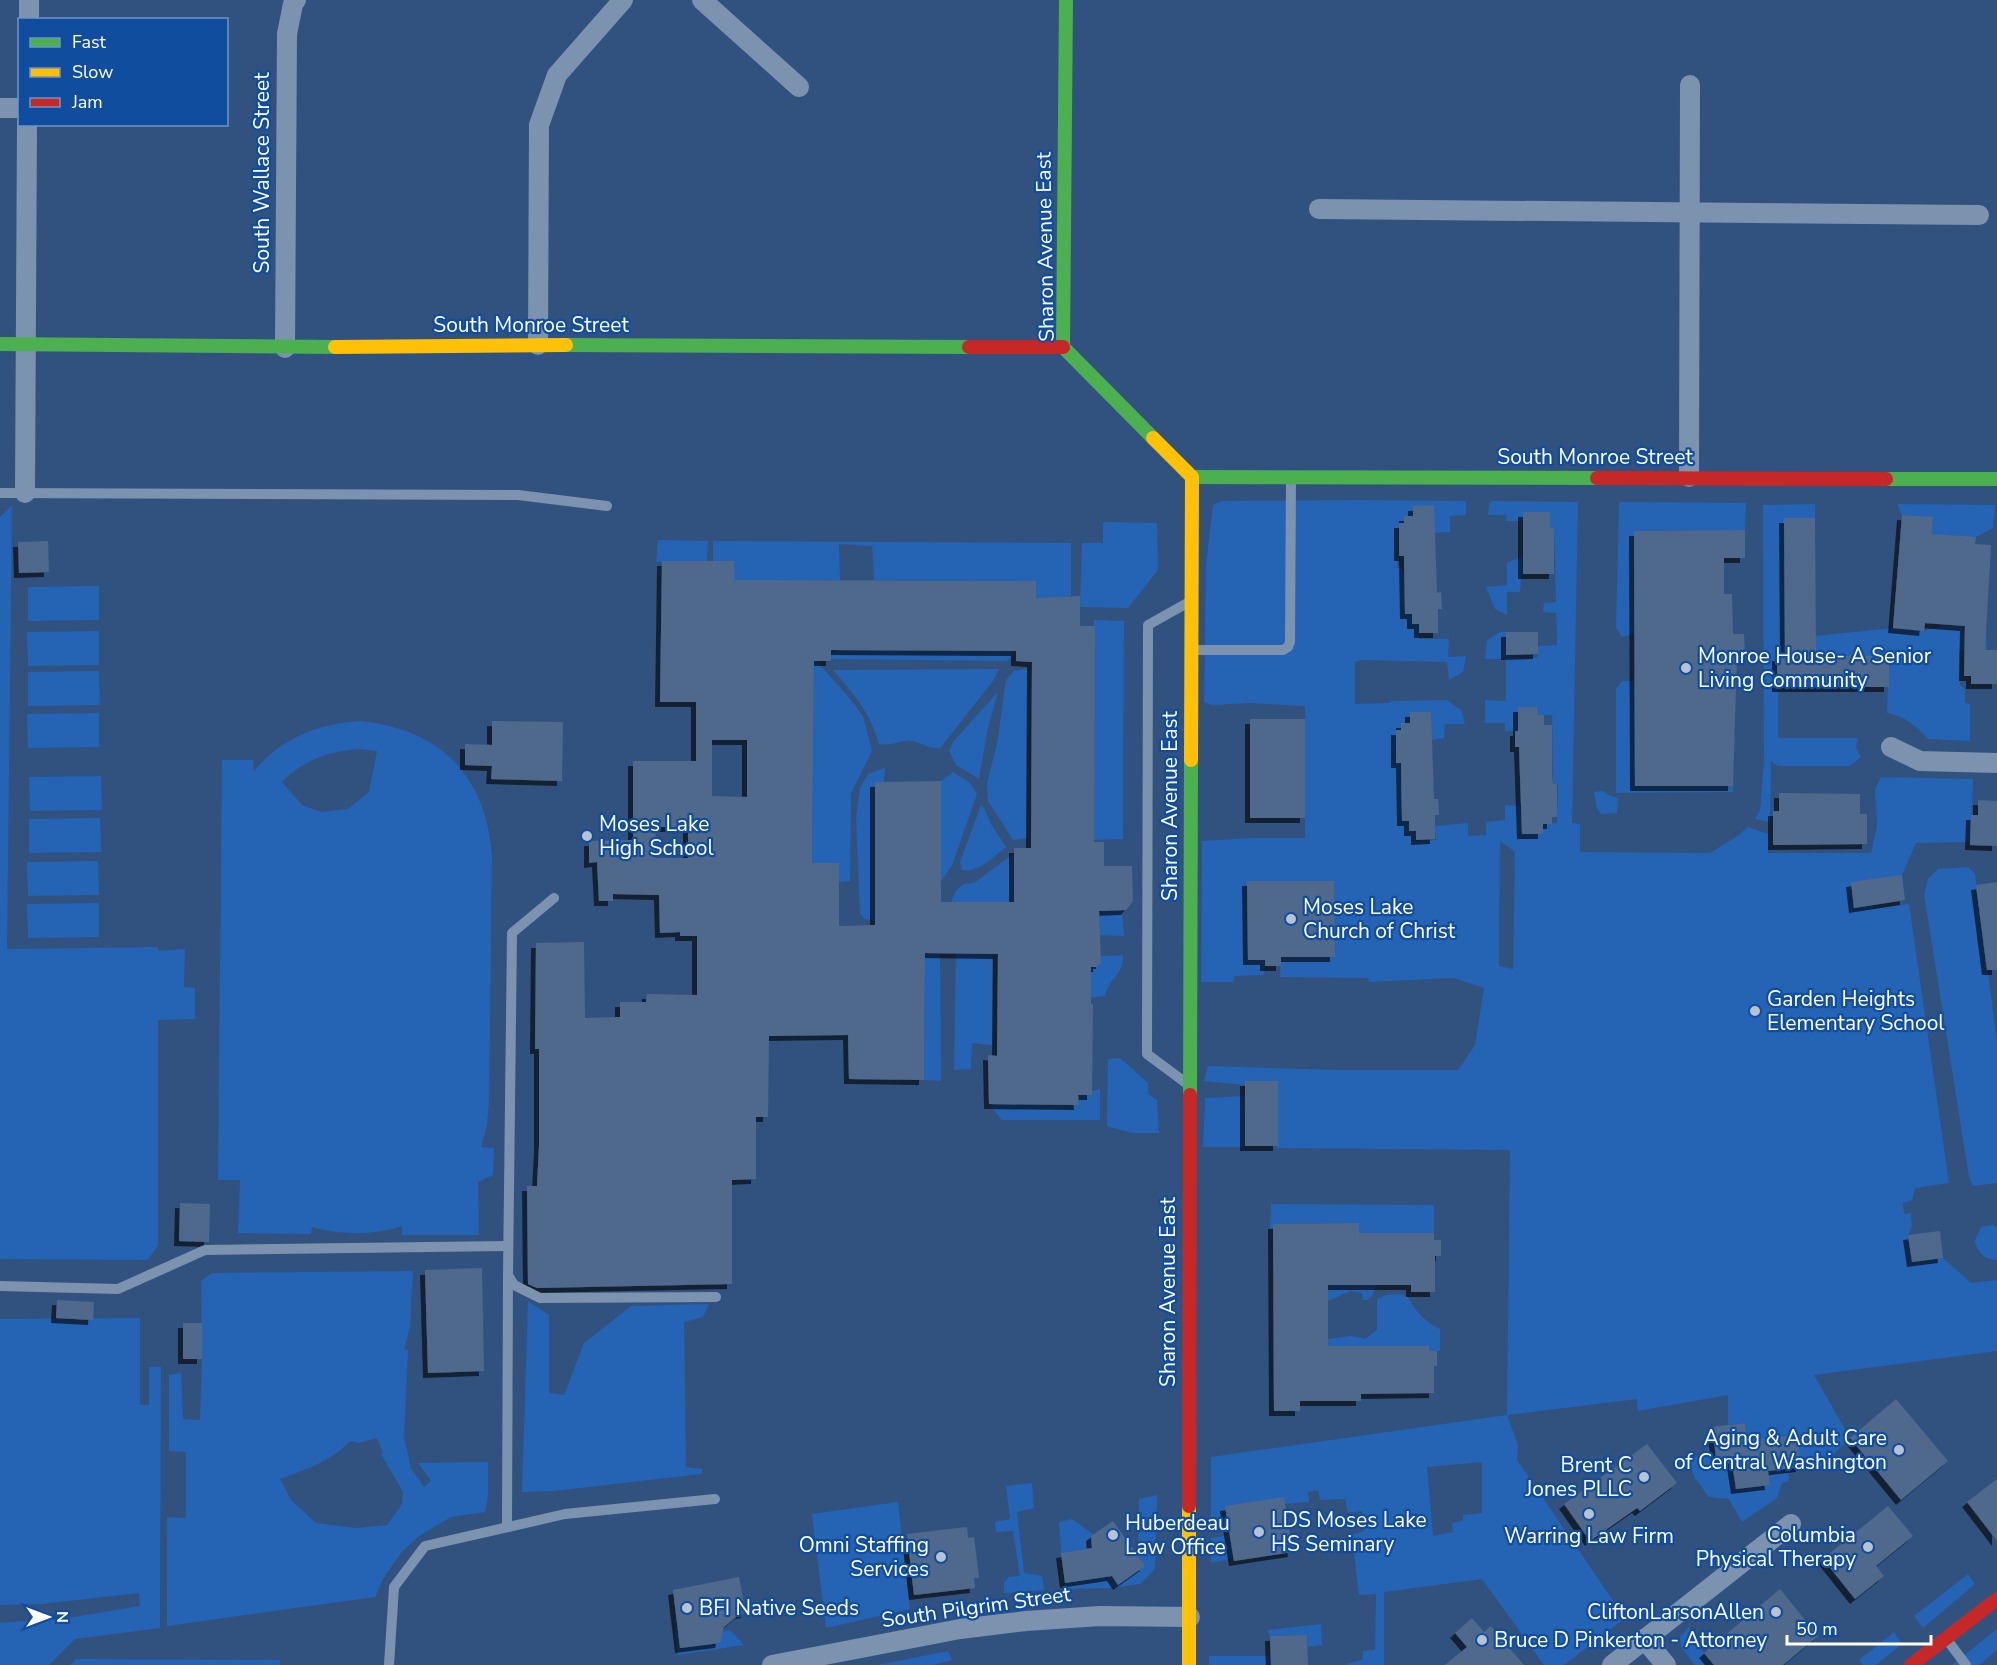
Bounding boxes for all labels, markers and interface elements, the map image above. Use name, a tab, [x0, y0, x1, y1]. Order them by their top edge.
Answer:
legend	[18, 18, 228, 126]
text: Fast	[72, 30, 107, 54]
text: Slow	[72, 60, 113, 84]
street label: South Wallace Street	[248, 72, 276, 274]
text: Jam	[71, 90, 103, 114]
street label: Sharon Avenue East	[1029, 151, 1061, 342]
street label: South Monroe Street	[433, 311, 629, 339]
street label: South Monroe Street	[1497, 443, 1693, 471]
place label: Monroe House- A Senior Living Community	[1698, 642, 1932, 694]
marker: Monroe House- A Senior Living Community	[1679, 661, 1693, 675]
street label: Sharon Avenue East	[1156, 710, 1184, 901]
place label: Moses Lake High School	[599, 810, 714, 862]
marker: Moses Lake High School	[580, 829, 594, 843]
place label: Moses Lake Church of Christ	[1303, 893, 1456, 945]
marker: Moses Lake Church of Christ	[1284, 912, 1298, 926]
place label: Garden Heights Elementary School	[1767, 985, 1945, 1037]
marker: Garden Heights Elementary School	[1748, 1004, 1762, 1018]
street label: Sharon Avenue East	[1154, 1196, 1182, 1387]
place label: Aging & Adult Care of Central Washington	[1674, 1424, 1887, 1476]
marker: Aging & Adult Care of Central Washington	[1892, 1443, 1906, 1457]
place label: Brent C Jones PLLC	[1524, 1451, 1632, 1503]
marker: Brent C Jones PLLC	[1637, 1470, 1651, 1484]
place label: LDS Moses Lake HS Seminary	[1271, 1506, 1427, 1558]
marker: Warring Law Firm	[1582, 1507, 1596, 1521]
place label: Huberdeau Law Office	[1125, 1509, 1230, 1561]
place label: Columbia Physical Therapy	[1696, 1521, 1856, 1573]
place label: Warring Law Firm	[1504, 1522, 1674, 1550]
marker: LDS Moses Lake HS Seminary	[1252, 1525, 1266, 1539]
marker: Huberdeau Law Office	[1106, 1528, 1120, 1542]
place label: Omni Staffing Services	[799, 1531, 929, 1583]
marker: Columbia Physical Therapy	[1861, 1540, 1875, 1554]
marker: Omni Staffing Services	[934, 1550, 948, 1564]
street label: South Pilgrim Street	[880, 1580, 1073, 1634]
north arrow	[18, 1587, 78, 1647]
place label: BFI Native Seeds	[699, 1594, 859, 1622]
place label: CliftonLarsonAllen	[1587, 1598, 1764, 1626]
marker: BFI Native Seeds	[680, 1601, 694, 1615]
marker: CliftonLarsonAllen	[1769, 1605, 1783, 1619]
scale bar	[1787, 1608, 1931, 1646]
text: N	[51, 1611, 73, 1623]
text: 50 m	[1796, 1617, 1838, 1641]
place label: Bruce D Pinkerton - Attorney	[1494, 1626, 1767, 1654]
marker: Bruce D Pinkerton - Attorney	[1475, 1633, 1489, 1647]

